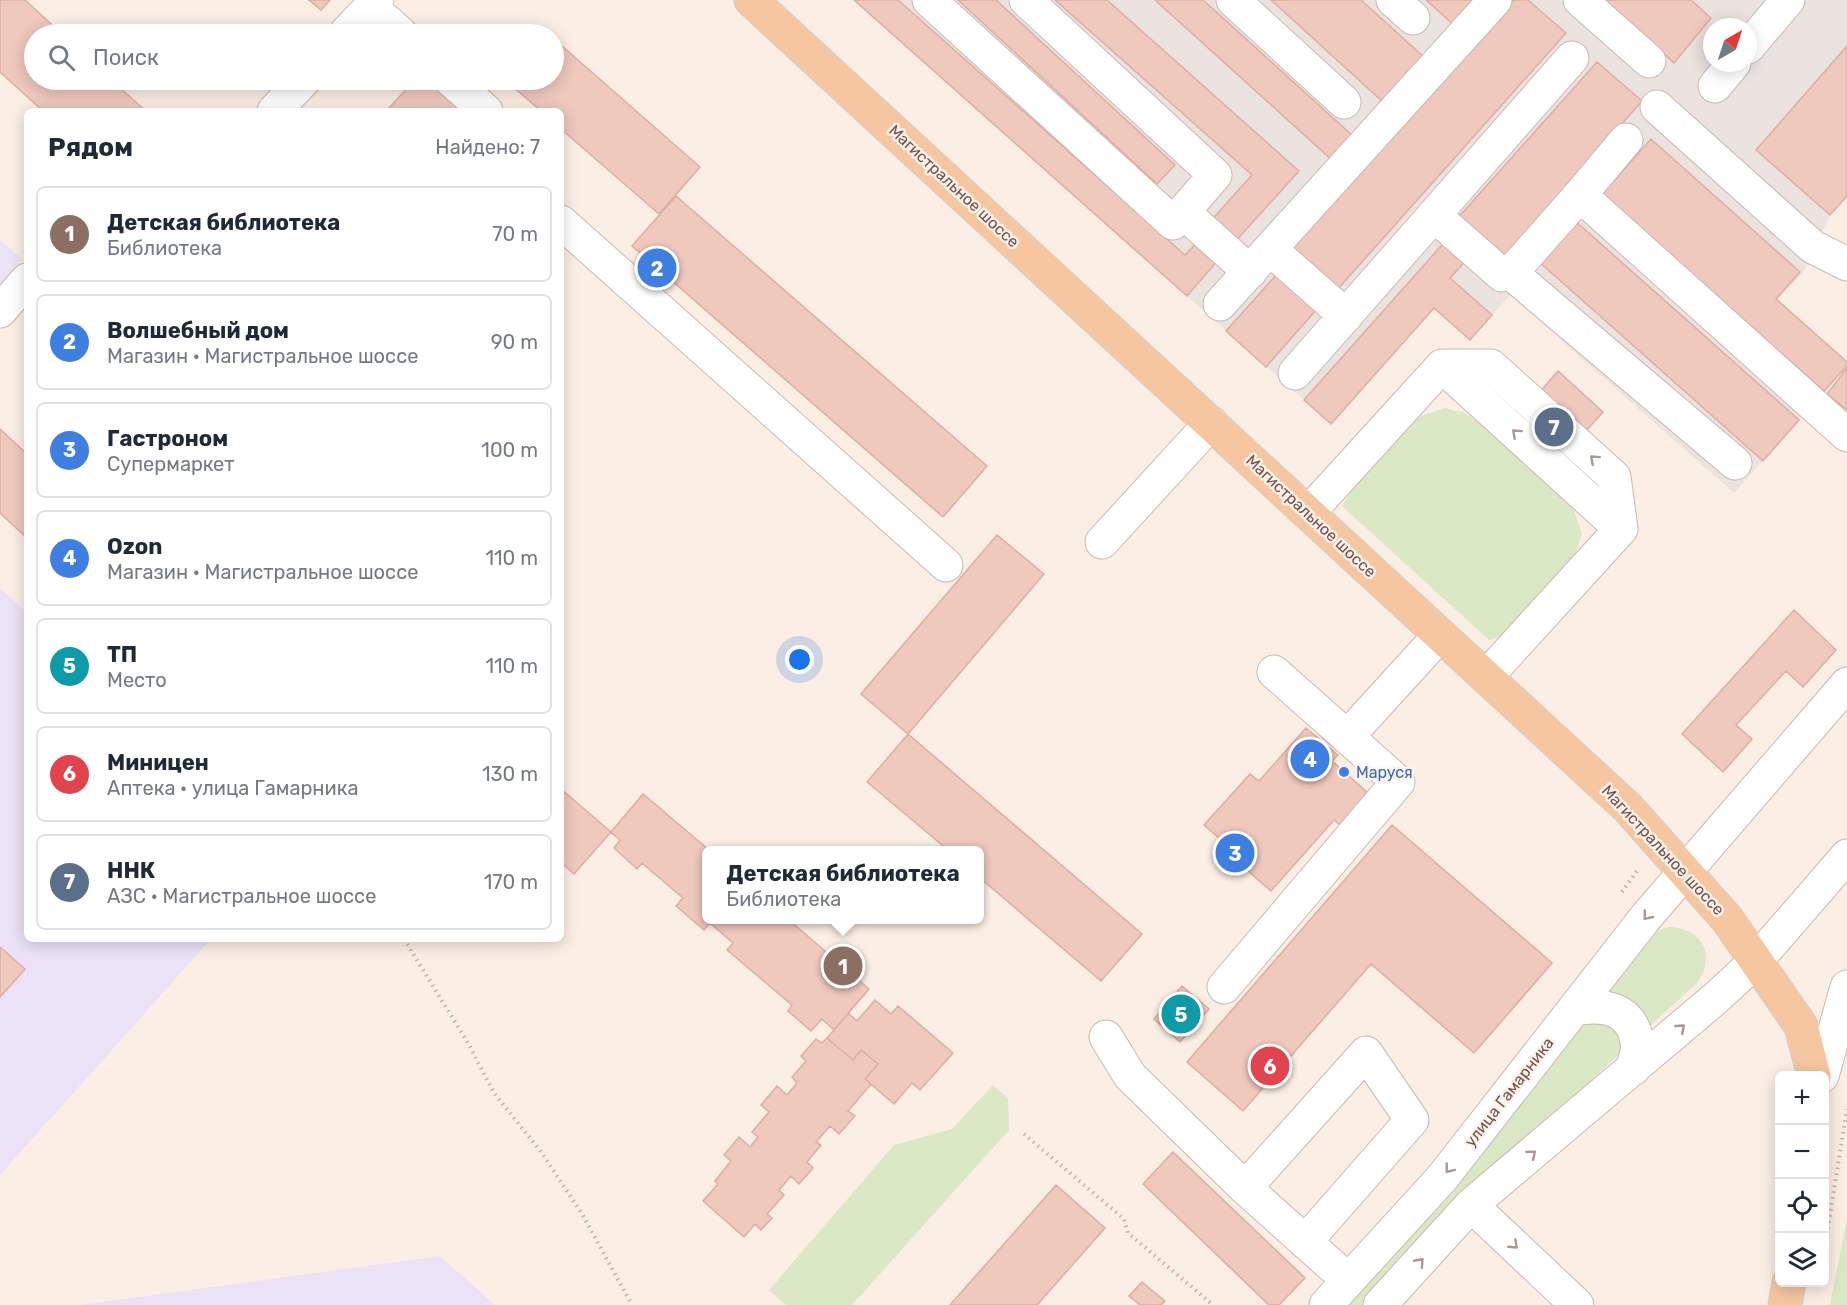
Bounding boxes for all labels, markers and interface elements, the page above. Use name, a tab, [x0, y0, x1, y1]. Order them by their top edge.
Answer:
north arrow	[1703, 18, 1757, 72]
search box	[24, 24, 564, 90]
icon: search	[45, 41, 78, 74]
text: Поиск	[93, 44, 159, 71]
street label: Магистральное шоссе	[885, 121, 1023, 251]
text: Рядом	[48, 132, 133, 163]
text: Найдено: 7	[435, 135, 540, 159]
text: Детская библиотека	[107, 209, 340, 236]
text: 1	[65, 222, 74, 246]
text: 70 m	[492, 222, 538, 246]
text: Библиотека	[107, 236, 222, 260]
pin: 2	[638, 246, 676, 290]
text: Волшебный дом	[107, 317, 289, 344]
text: 2	[63, 330, 76, 354]
text: 90 m	[491, 330, 538, 354]
text: Магазин · Магистральное шоссе	[107, 344, 418, 368]
pin: 7	[1534, 404, 1574, 450]
text: Гастроном	[107, 425, 228, 452]
one-way arrow	[1512, 429, 1523, 440]
text: 3	[63, 438, 76, 462]
text: 100 m	[481, 438, 538, 462]
street label: Магистральное шоссе	[1242, 451, 1380, 581]
text: Супермаркет	[107, 452, 235, 476]
one-way arrow	[1590, 455, 1601, 466]
text: Ozon	[107, 533, 162, 560]
text: 4	[63, 546, 76, 570]
text: 110 m	[486, 546, 538, 570]
text: Магазин · Магистральное шоссе	[107, 560, 418, 584]
text: ТП	[107, 641, 137, 668]
your location	[785, 645, 814, 674]
text: 5	[63, 654, 76, 678]
text: 110 m	[486, 654, 538, 678]
text: Место	[107, 668, 167, 692]
pin: 4	[1290, 736, 1330, 782]
text: Миницен	[107, 749, 209, 776]
text: 6	[63, 762, 76, 786]
text: 130 m	[482, 762, 538, 786]
place label: Маруся	[1356, 763, 1413, 782]
marker: Маруся	[1337, 765, 1351, 779]
text: Аптека · улица Гамарника	[107, 776, 358, 800]
street label: Магистральное шоссе	[1598, 781, 1728, 919]
pin: 3	[1216, 830, 1254, 876]
popup	[702, 846, 984, 924]
text: ННК	[107, 857, 155, 884]
text: Детская библиотека	[726, 860, 960, 887]
text: 7	[64, 870, 75, 894]
text: 170 m	[484, 870, 538, 894]
text: АЗС · Магистральное шоссе	[107, 884, 376, 908]
text: Библиотека	[726, 887, 841, 911]
one-way arrow	[1643, 909, 1654, 920]
pin: 1	[824, 944, 862, 988]
pin: 5	[1162, 992, 1200, 1036]
one-way arrow	[1674, 1024, 1685, 1035]
street label: улица Гамарника	[1460, 1034, 1558, 1150]
pin: 6	[1250, 1044, 1290, 1088]
map controls	[1775, 1071, 1829, 1287]
button: +	[1775, 1071, 1829, 1125]
button: −	[1775, 1125, 1829, 1179]
one-way arrow	[1525, 1150, 1536, 1161]
one-way arrow	[1445, 1162, 1456, 1173]
button: locate	[1775, 1179, 1829, 1233]
button: layers	[1775, 1233, 1829, 1287]
one-way arrow	[1507, 1238, 1518, 1249]
one-way arrow	[1413, 1258, 1424, 1269]

